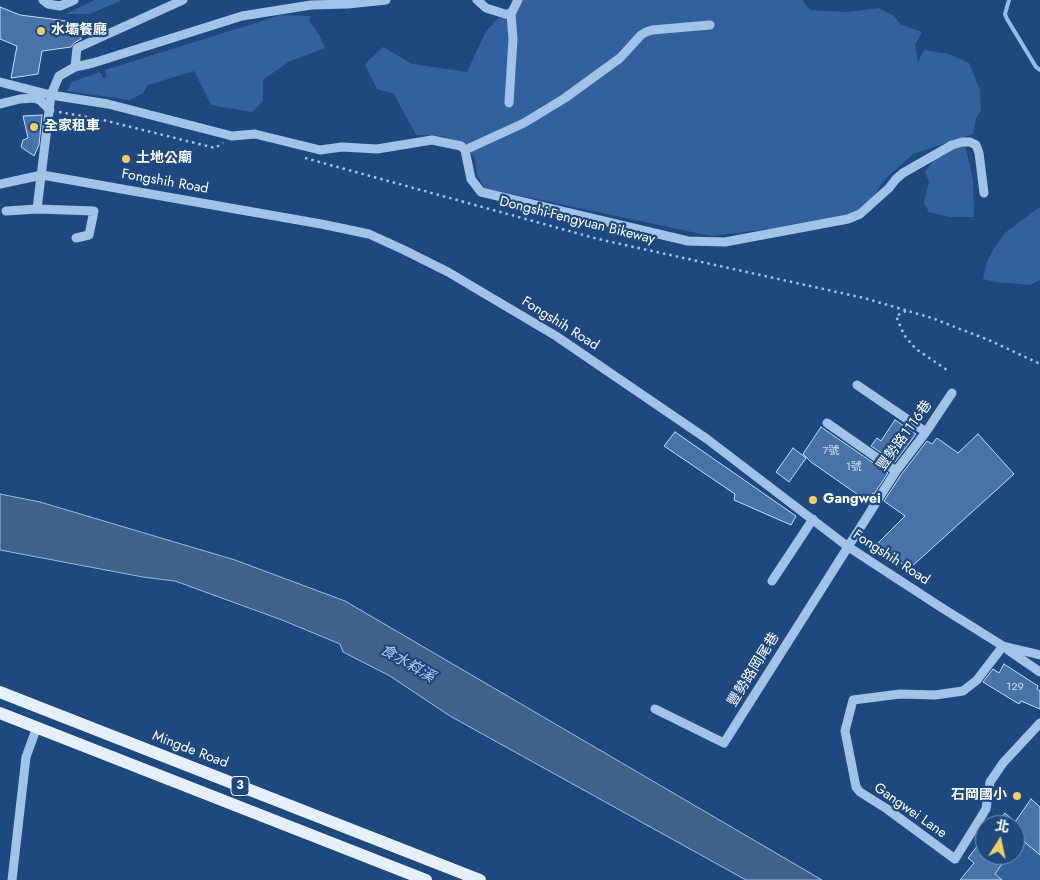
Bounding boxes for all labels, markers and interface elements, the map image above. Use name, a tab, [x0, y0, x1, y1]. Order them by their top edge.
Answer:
place label: 水壩餐廳	[51, 23, 107, 39]
marker: 水壩餐廳	[35, 25, 47, 37]
place label: 全家租車	[44, 119, 100, 135]
marker: 全家租車	[28, 121, 40, 133]
place label: 土地公廟	[136, 151, 192, 167]
marker: 土地公廟	[120, 153, 132, 165]
street label: Fongshih Road	[120, 166, 210, 198]
street label: Dongshi-Fengyuan Bikeway	[497, 194, 657, 248]
street label: Fongshih Road	[518, 294, 602, 354]
street label: 豐勢路1116巷	[874, 398, 936, 474]
house number: 7號	[823, 444, 839, 458]
house number: 1號	[846, 460, 862, 474]
place label: Gangwei	[823, 492, 881, 508]
marker: Gangwei	[807, 494, 819, 506]
street label: Fongshih Road	[850, 527, 932, 589]
street label: 豐勢路岡尾巷	[725, 630, 783, 710]
water label: 食水嵙溪	[377, 641, 437, 687]
house number: 129	[1006, 680, 1024, 694]
street label: Mingde Road	[150, 728, 230, 772]
road number: 3	[231, 776, 249, 796]
street label: Gangwei Lane	[870, 780, 950, 842]
place label: 石岡國小	[951, 788, 1007, 804]
marker: 石岡國小	[1011, 790, 1023, 802]
north arrow	[975, 815, 1025, 865]
text: 北	[994, 815, 1011, 837]

